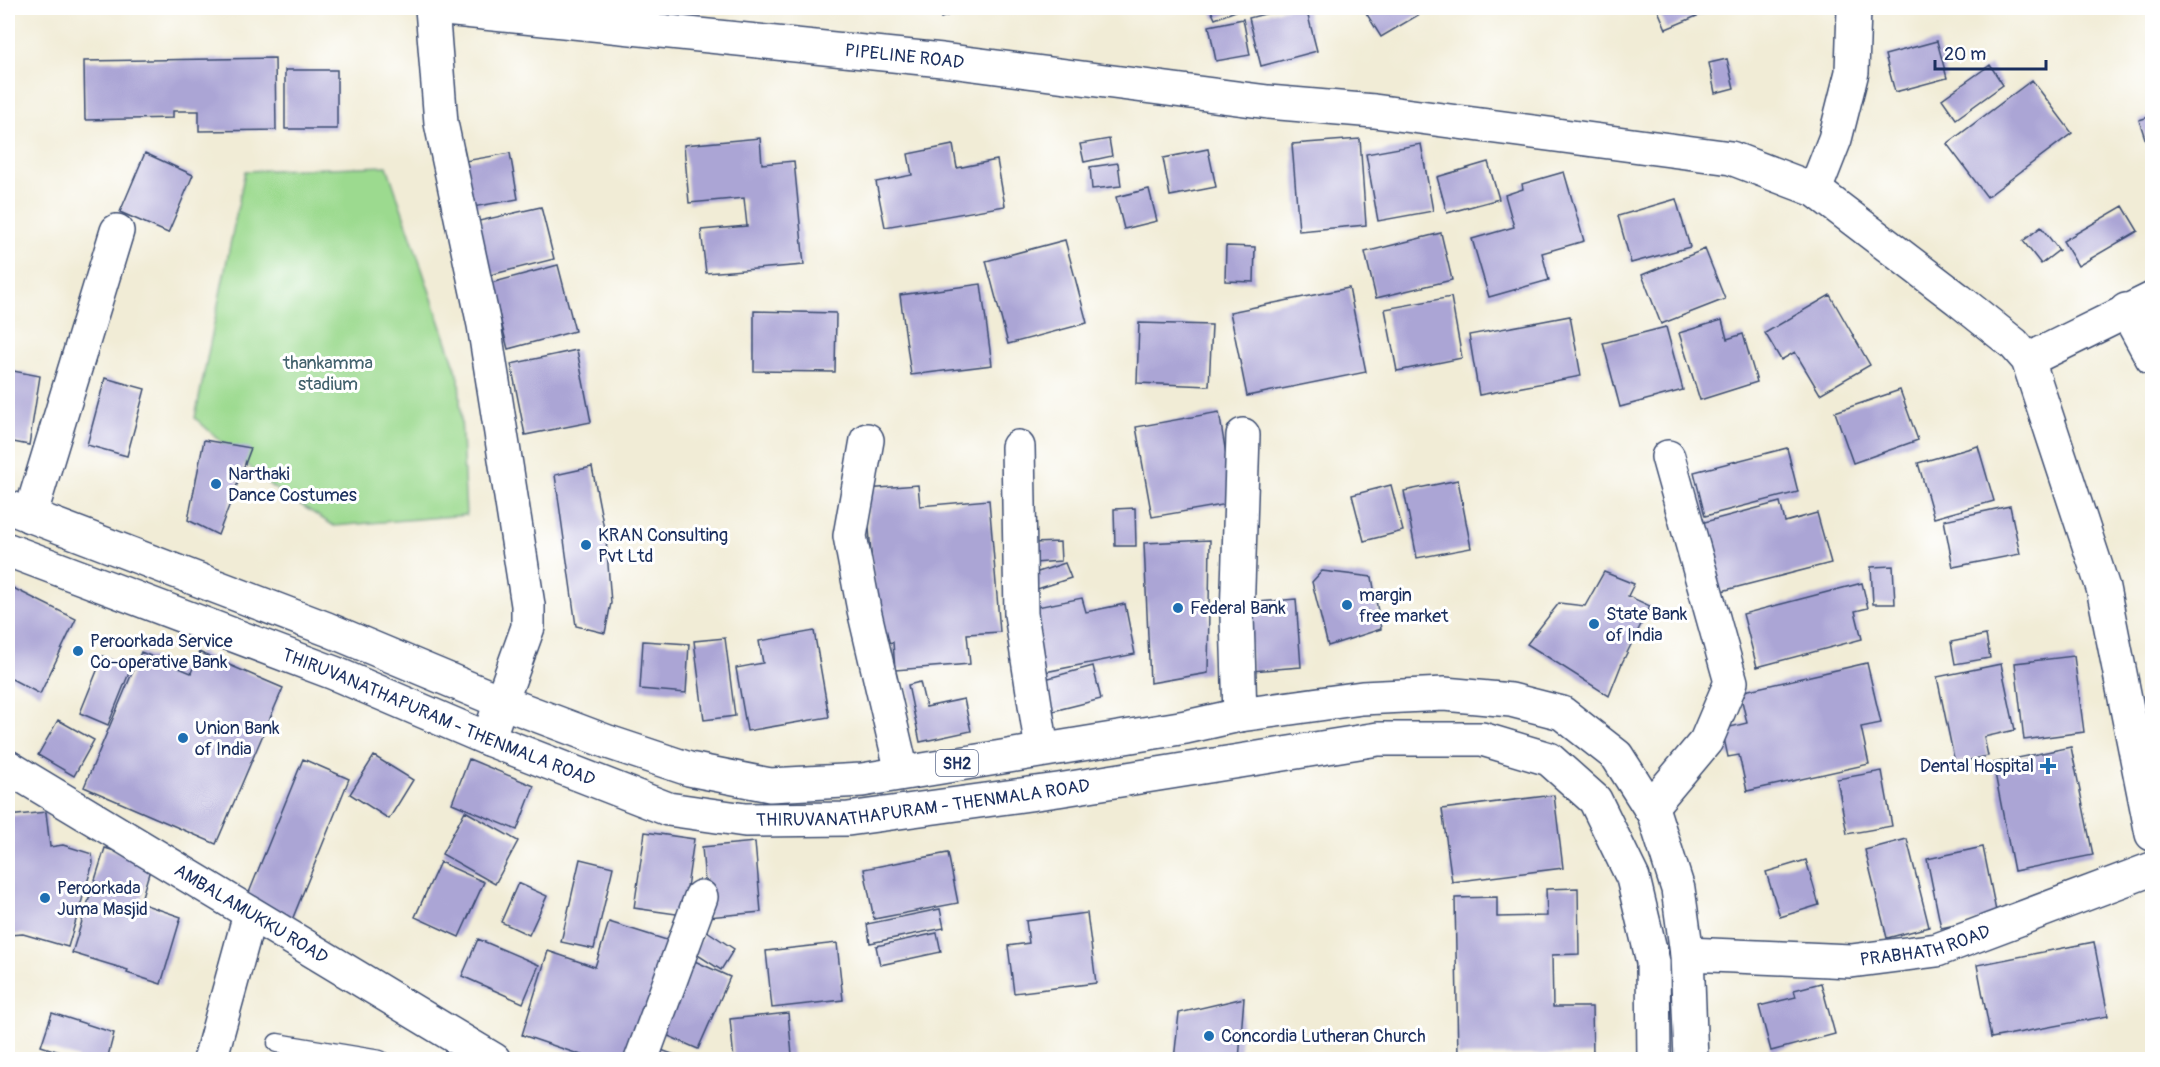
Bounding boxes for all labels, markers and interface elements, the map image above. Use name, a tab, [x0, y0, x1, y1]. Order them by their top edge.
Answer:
scale bar	[1935, 33, 2046, 71]
street label: PIPELINE ROAD	[844, 39, 966, 75]
text: 20 m	[1944, 43, 1986, 66]
park label: thankamma stadium	[282, 352, 373, 396]
place label: Narthaki Dance Costumes	[228, 463, 357, 507]
marker: Narthaki Dance Costumes	[209, 477, 223, 491]
place label: KRAN Consulting Pvt Ltd	[598, 524, 728, 568]
marker: KRAN Consulting Pvt Ltd	[579, 538, 593, 552]
place label: margin free market	[1359, 584, 1449, 628]
place label: Federal Bank	[1190, 597, 1286, 620]
marker: margin free market	[1340, 598, 1354, 612]
marker: Federal Bank	[1171, 601, 1185, 615]
place label: State Bank of India	[1606, 603, 1688, 647]
marker: State Bank of India	[1587, 617, 1601, 631]
place label: Peroorkada Service Co-operative Bank	[90, 630, 233, 674]
street label: THIRUVANATHAPURAM - THENMALA ROAD	[279, 643, 598, 792]
marker: Peroorkada Service Co-operative Bank	[71, 644, 85, 658]
place label: Union Bank of India	[195, 717, 280, 761]
marker: Union Bank of India	[176, 731, 190, 745]
road number: SH2	[936, 750, 978, 776]
place label: Dental Hospital	[1920, 755, 2034, 778]
marker: Dental Hospital	[2039, 757, 2057, 775]
street label: THIRUVANATHAPURAM - THENMALA ROAD	[756, 774, 1092, 832]
street label: AMBALAMUKKU ROAD	[170, 859, 332, 969]
place label: Peroorkada Juma Masjid	[57, 877, 148, 921]
marker: Peroorkada Juma Masjid	[38, 891, 52, 905]
street label: PRABHATH ROAD	[1859, 920, 1994, 972]
place label: Concordia Lutheran Church	[1221, 1025, 1426, 1048]
marker: Concordia Lutheran Church	[1202, 1029, 1216, 1043]

